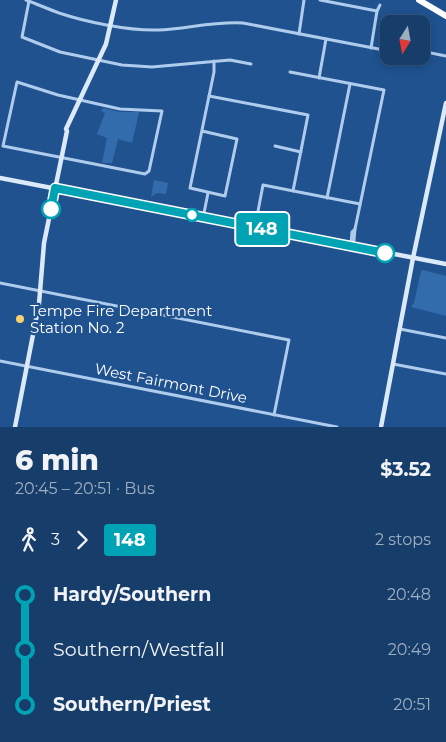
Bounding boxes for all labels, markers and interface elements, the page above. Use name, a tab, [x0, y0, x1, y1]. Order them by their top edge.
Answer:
north arrow	[380, 15, 430, 65]
map controls	[380, 15, 430, 65]
unlabelled marker	[41, 199, 61, 219]
unlabelled marker	[185, 208, 199, 222]
line badge: 148	[233, 213, 291, 245]
text: 148	[246, 218, 278, 240]
unlabelled marker	[375, 243, 395, 263]
place label: Tempe Fire Department Station No. 2	[30, 301, 212, 337]
marker: Tempe Fire Department Station No. 2	[14, 313, 26, 325]
street label: West Fairmont Drive	[93, 359, 249, 407]
text: 6 min	[15, 443, 99, 477]
text: $3.52	[380, 458, 431, 481]
text: 20:45 – 20:51 · Bus	[15, 479, 155, 498]
icon: walk	[15, 526, 43, 554]
icon: forward	[68, 526, 96, 554]
text: 148	[114, 529, 146, 551]
text: 3	[51, 530, 60, 549]
text: 2 stops	[375, 530, 431, 549]
text: Hardy/Southern	[53, 583, 211, 606]
text: 20:48	[387, 585, 431, 604]
text: Southern/Westfall	[53, 638, 225, 661]
text: 20:49	[388, 640, 431, 659]
text: Southern/Priest	[53, 693, 211, 716]
text: 20:51	[393, 695, 431, 714]

